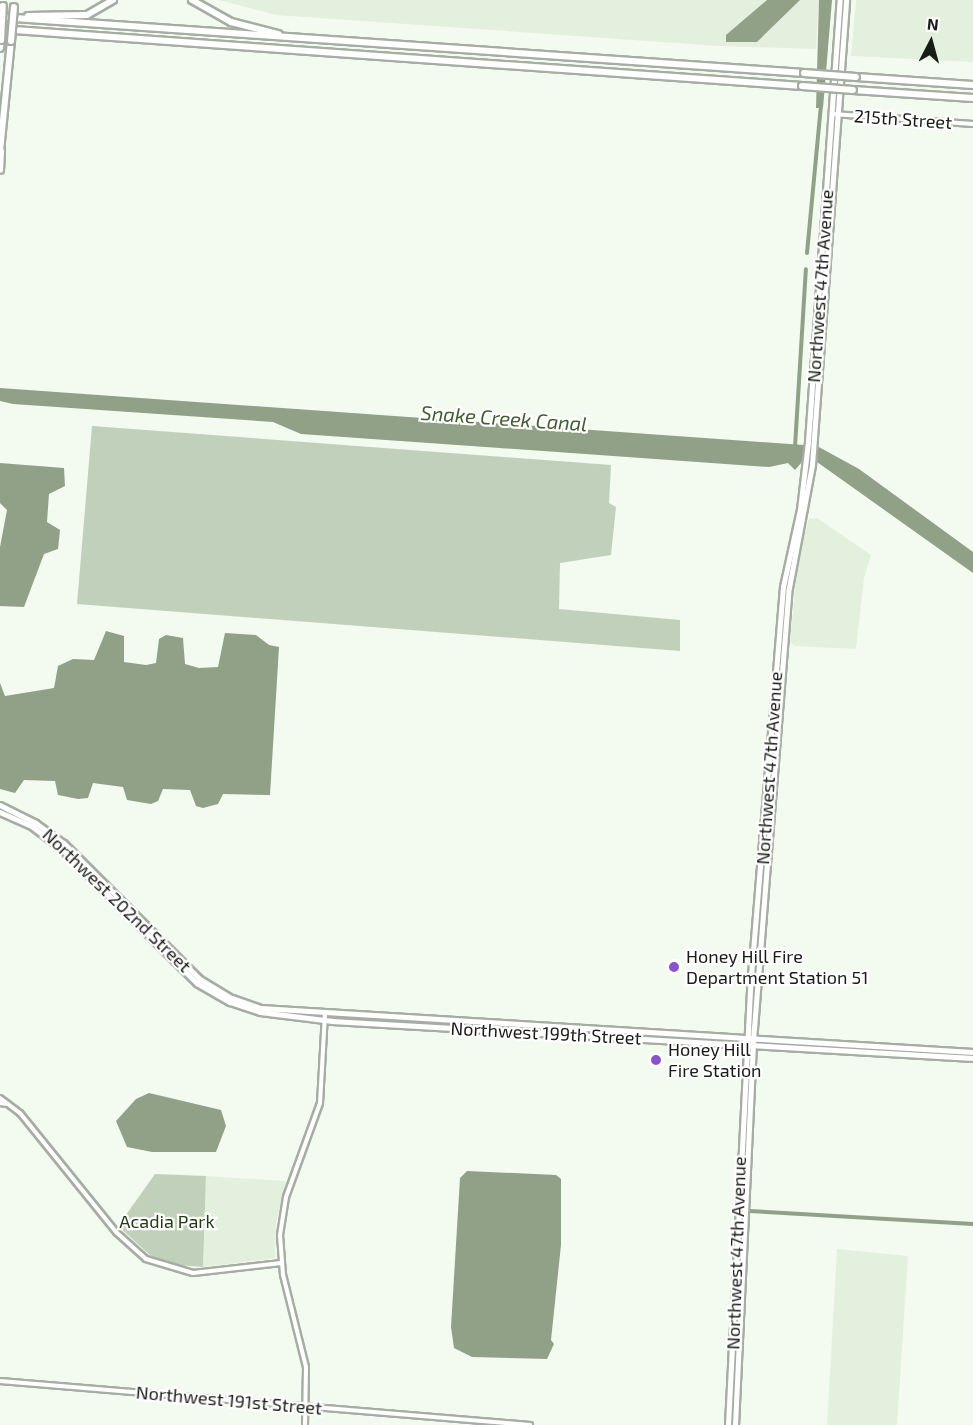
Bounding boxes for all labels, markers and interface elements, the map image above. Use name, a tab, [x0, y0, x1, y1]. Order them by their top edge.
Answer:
north arrow	[901, 12, 961, 72]
text: N	[926, 14, 940, 34]
street label: 215th Street	[853, 105, 953, 133]
street label: Northwest 47th Avenue	[802, 189, 838, 383]
water label: Snake Creek Canal	[420, 400, 588, 436]
street label: Northwest 47th Avenue	[751, 671, 787, 865]
street label: Northwest 202nd Street	[38, 824, 196, 976]
place label: Honey Hill Fire Department Station 51	[686, 946, 868, 988]
marker: Honey Hill Fire Department Station 51	[667, 960, 681, 974]
street label: Northwest 199th Street	[450, 1017, 642, 1049]
place label: Honey Hill Fire Station	[668, 1039, 762, 1082]
marker: Honey Hill Fire Station	[649, 1053, 663, 1067]
street label: Northwest 47th Avenue	[722, 1156, 750, 1350]
park label: Acadia Park	[119, 1210, 215, 1232]
street label: Northwest 191st Street	[135, 1381, 323, 1419]

